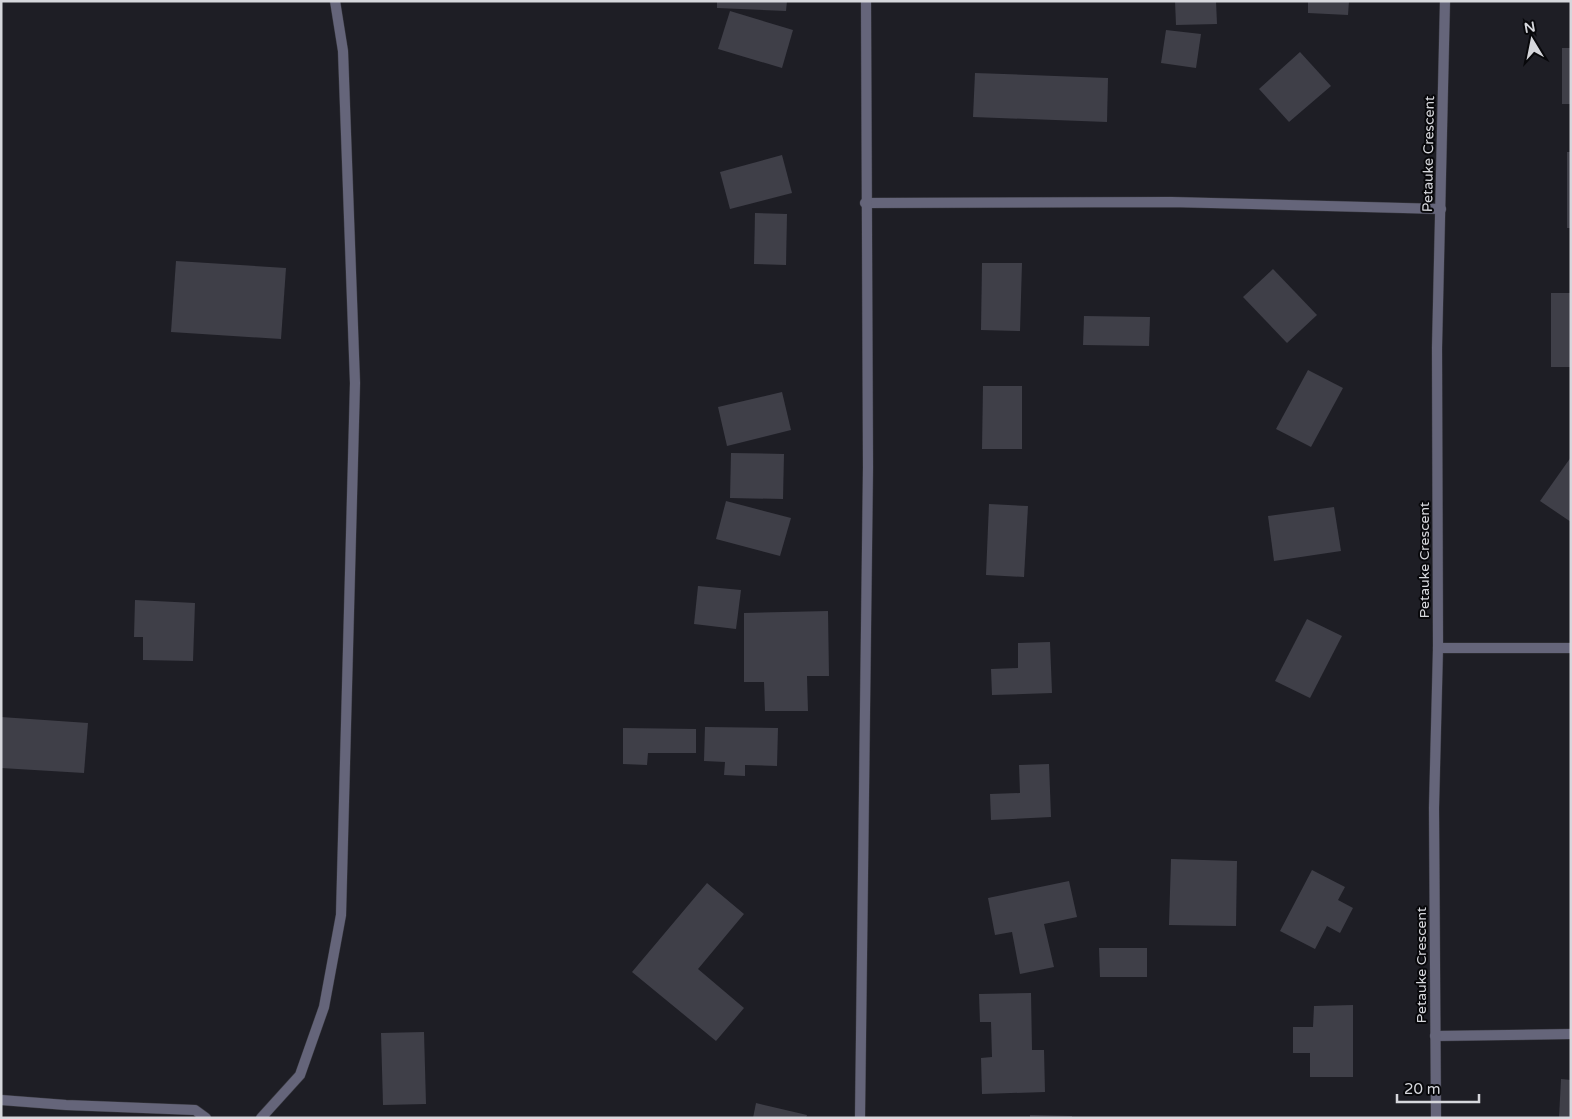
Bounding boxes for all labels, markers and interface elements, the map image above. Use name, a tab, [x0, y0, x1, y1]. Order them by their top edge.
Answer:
north arrow	[1507, 15, 1557, 65]
text: N	[1523, 18, 1537, 37]
street label: Petauke Crescent	[1419, 95, 1438, 212]
street label: Petauke Crescent	[1416, 501, 1433, 618]
street label: Petauke Crescent	[1413, 906, 1430, 1023]
scale bar	[1397, 1072, 1480, 1104]
text: 20 m	[1404, 1080, 1441, 1098]

